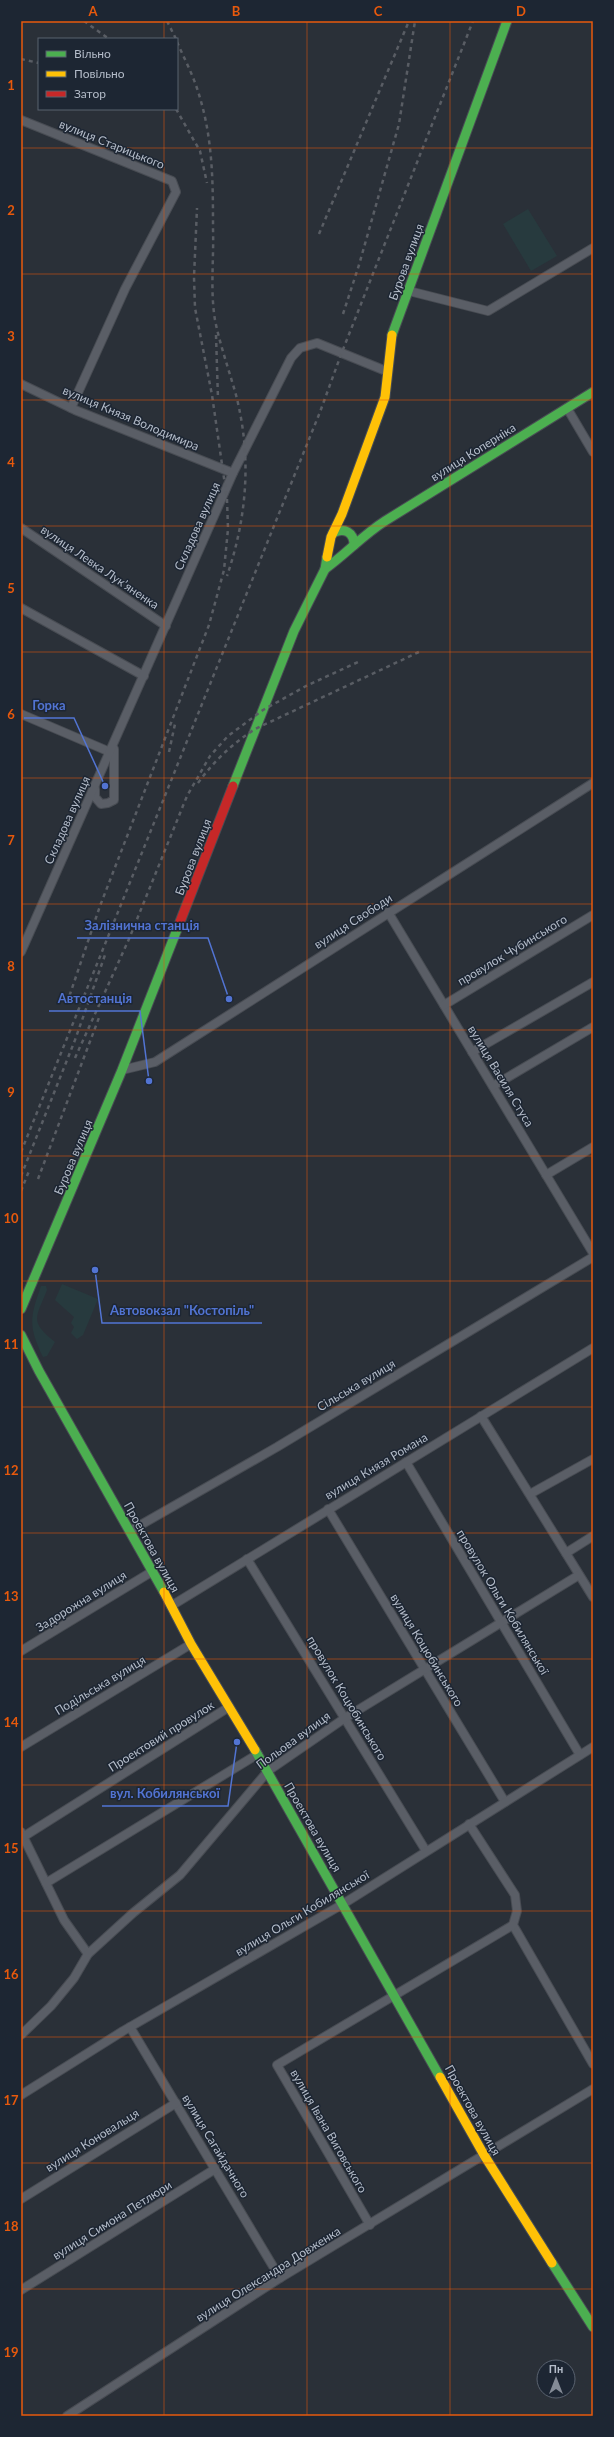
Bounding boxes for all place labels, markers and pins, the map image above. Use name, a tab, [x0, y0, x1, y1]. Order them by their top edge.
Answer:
callout: Горка	[24, 693, 74, 718]
callout: Залізнична станція	[77, 913, 208, 938]
callout: Автостанція	[49, 986, 140, 1011]
callout: Автовокзал "Костопіль"	[102, 1298, 262, 1323]
callout: вул. Кобилянської	[102, 1781, 228, 1806]

